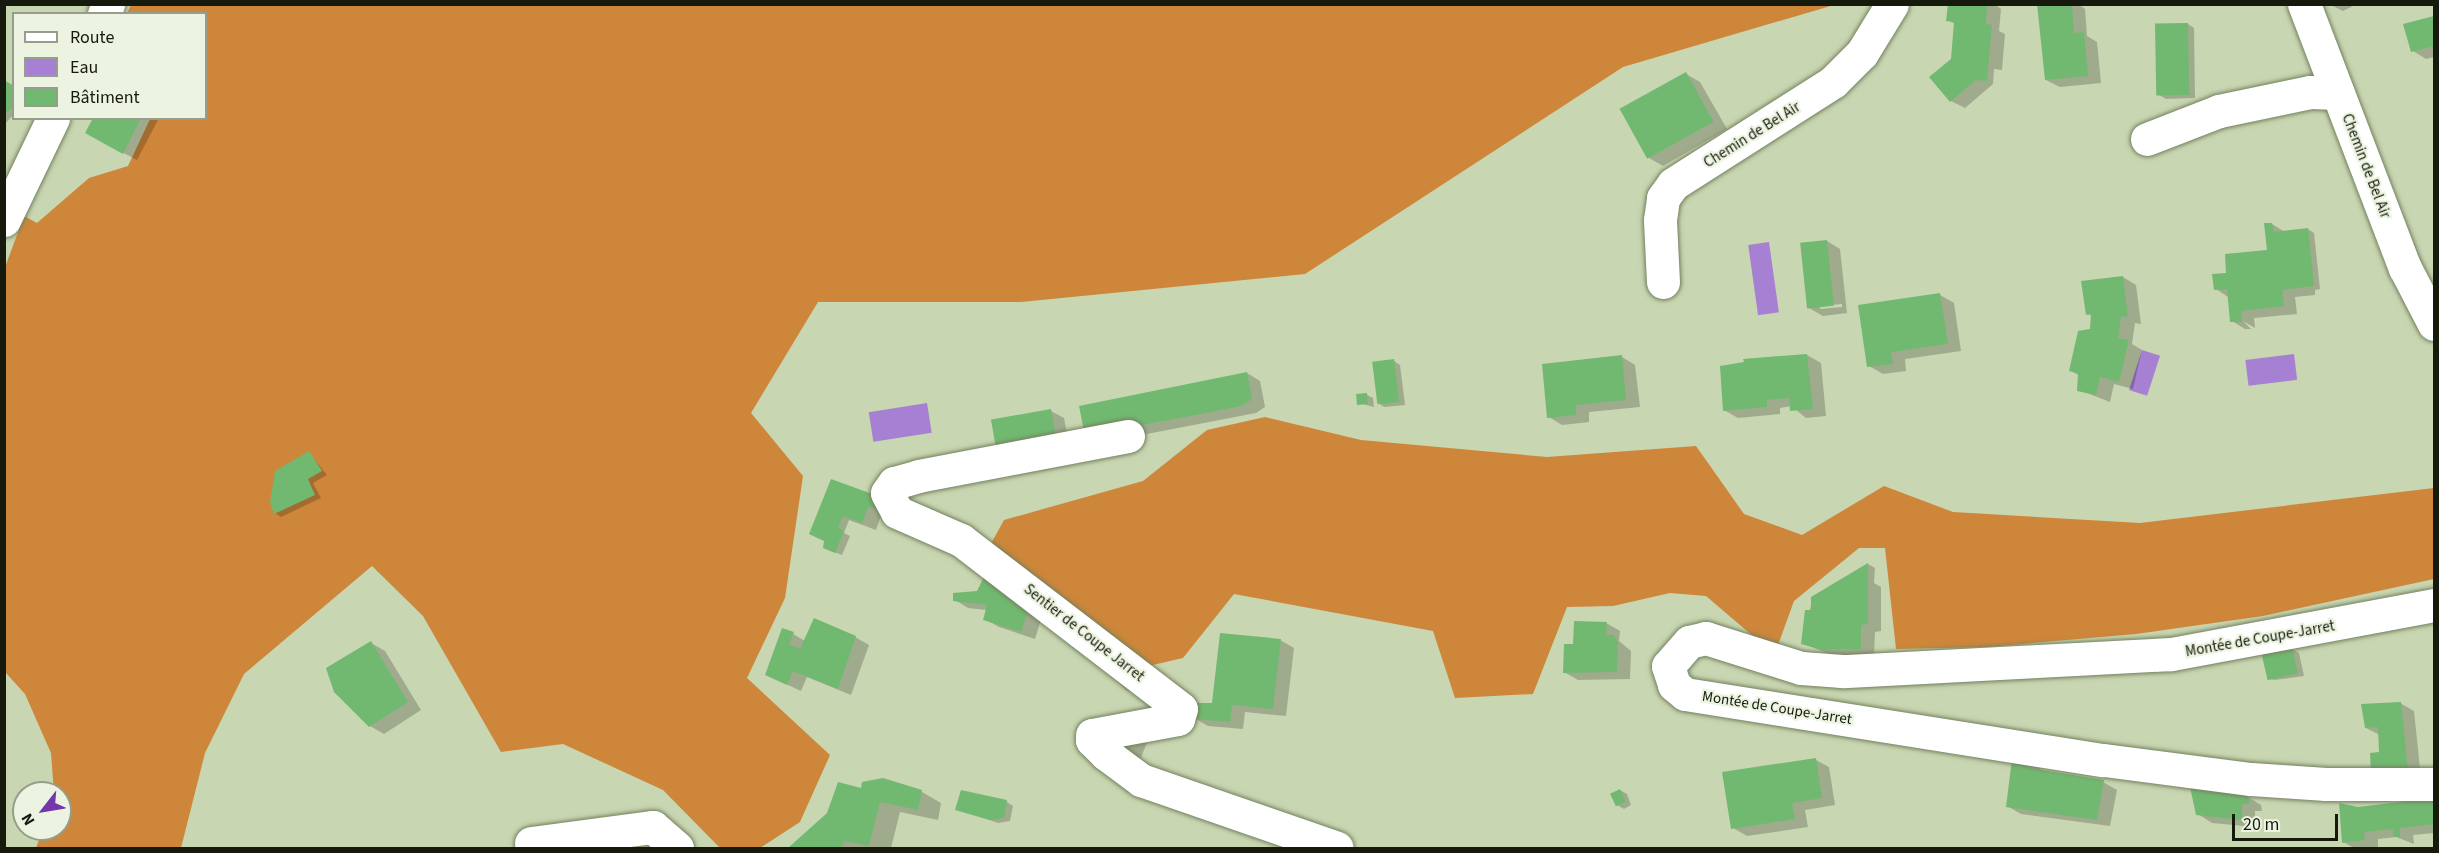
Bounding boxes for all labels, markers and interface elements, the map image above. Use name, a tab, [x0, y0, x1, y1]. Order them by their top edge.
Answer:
legend	[12, 12, 207, 120]
text: Route	[70, 25, 114, 50]
text: Eau	[70, 55, 98, 80]
text: Bâtiment	[70, 85, 140, 110]
street label: Chemin de Bel Air	[1700, 98, 1804, 172]
street label: Chemin de Bel Air	[2338, 111, 2394, 221]
street label: Sentier de Coupe Jarret	[1020, 580, 1148, 686]
street label: Montée de Coupe-Jarret	[2184, 617, 2336, 661]
street label: Montée de Coupe-Jarret	[1701, 687, 1853, 729]
north arrow	[12, 781, 72, 841]
scale bar	[2235, 802, 2342, 840]
text: N	[16, 809, 40, 829]
text: 20 m	[2243, 812, 2279, 837]

